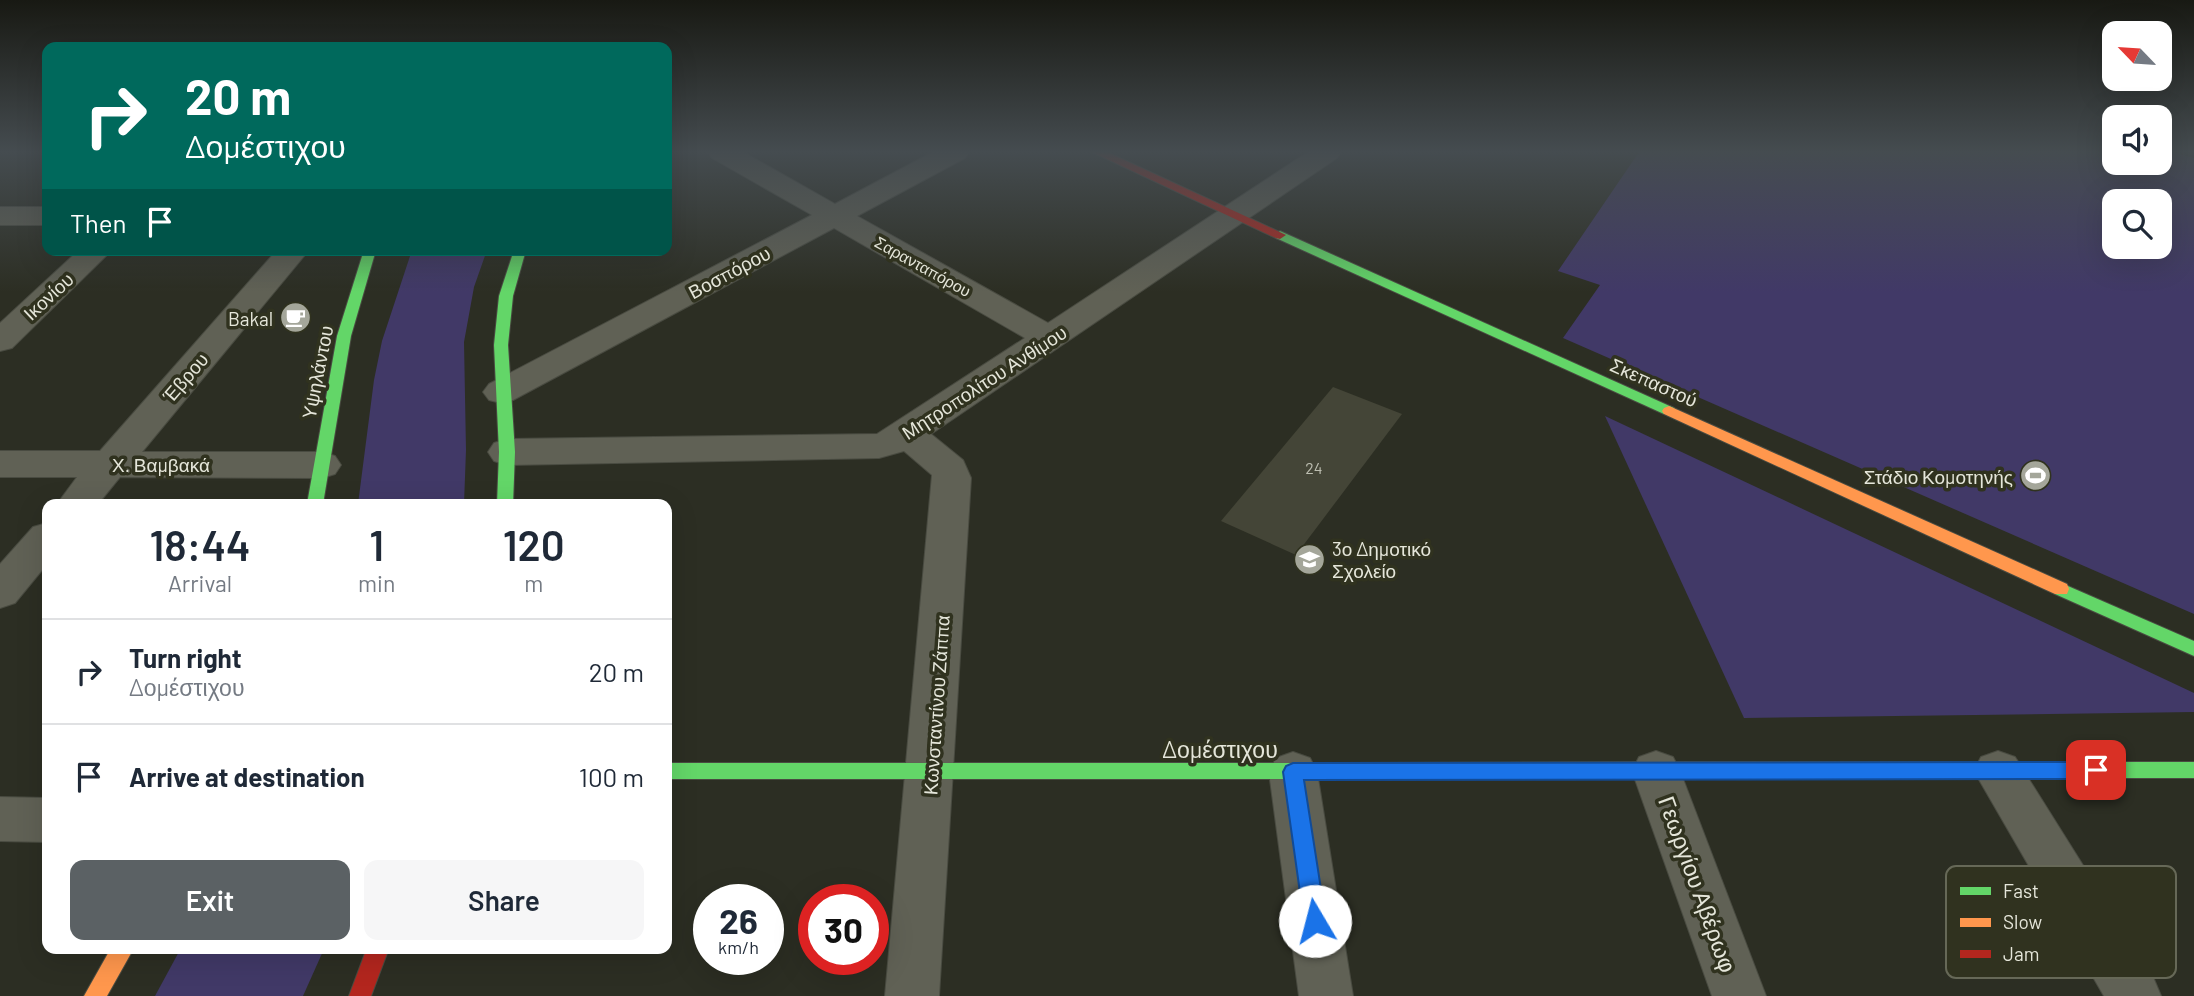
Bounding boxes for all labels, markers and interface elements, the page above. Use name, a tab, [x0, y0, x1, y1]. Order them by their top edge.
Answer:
north arrow	[2102, 21, 2172, 91]
map controls	[2102, 21, 2172, 259]
text: 20 m	[185, 66, 291, 125]
icon: right	[70, 70, 161, 161]
button: sound	[2102, 105, 2172, 175]
text: Δομέστιχου	[185, 126, 346, 164]
button: search	[2102, 189, 2172, 259]
icon: arrive	[141, 203, 179, 241]
text: Then	[70, 207, 127, 238]
street label: Σαρανταπόρου	[872, 232, 974, 300]
street label: Βοσπόρου	[684, 241, 774, 303]
street label: Ικονίου	[18, 267, 78, 325]
cafe icon: Bakal	[279, 301, 313, 335]
place label: Bakal	[228, 307, 273, 330]
street label: Μητροπολίτου Ανθίμου	[897, 320, 1071, 444]
street label: Υψηλάντου	[297, 323, 337, 421]
street label: Έβρου	[157, 348, 213, 407]
street label: Σκεπαστού	[1607, 353, 1701, 411]
street label: Χ. Βαμβακά	[112, 453, 210, 476]
house number: 24	[1305, 458, 1323, 477]
sports icon: Στάδιο Κομοτηνής	[2019, 459, 2053, 493]
place label: Στάδιο Κομοτηνής	[1864, 465, 2013, 488]
text: 18:44	[149, 519, 251, 569]
text: 1	[369, 519, 384, 569]
text: 120	[503, 519, 565, 569]
place label: 3ο Δημοτικό Σχολείο	[1332, 537, 1431, 582]
school or university icon: 3ο Δημοτικό Σχολείο	[1292, 542, 1326, 576]
text: Arrival	[168, 569, 232, 597]
text: min	[358, 569, 395, 597]
text: m	[524, 569, 543, 597]
street label: Κωνσταντίνου Ζάππα	[918, 614, 954, 796]
text: Turn right	[129, 642, 242, 673]
icon: right	[70, 653, 108, 691]
text: 20 m	[589, 656, 644, 687]
text: Δομέστιχου	[129, 673, 245, 701]
street label: Δομέστιχου	[1162, 735, 1278, 763]
pin	[2066, 740, 2126, 800]
icon: arrive	[2077, 751, 2115, 789]
icon: arrive	[70, 758, 108, 796]
text: Arrive at destination	[129, 761, 365, 792]
text: 100 m	[579, 761, 644, 792]
street label: Γεωργίου Αβέρωφ	[1653, 792, 1743, 976]
button: Exit	[70, 860, 350, 940]
button: Share	[364, 860, 644, 940]
legend	[1946, 866, 2176, 978]
text: Fast	[2003, 879, 2039, 902]
speed limit sign: 30	[798, 884, 889, 975]
position arrow	[1278, 884, 1352, 958]
text: 26	[719, 899, 758, 941]
text: Slow	[2003, 910, 2042, 933]
text: km/h	[718, 936, 759, 958]
text: Jam	[2003, 942, 2039, 965]

